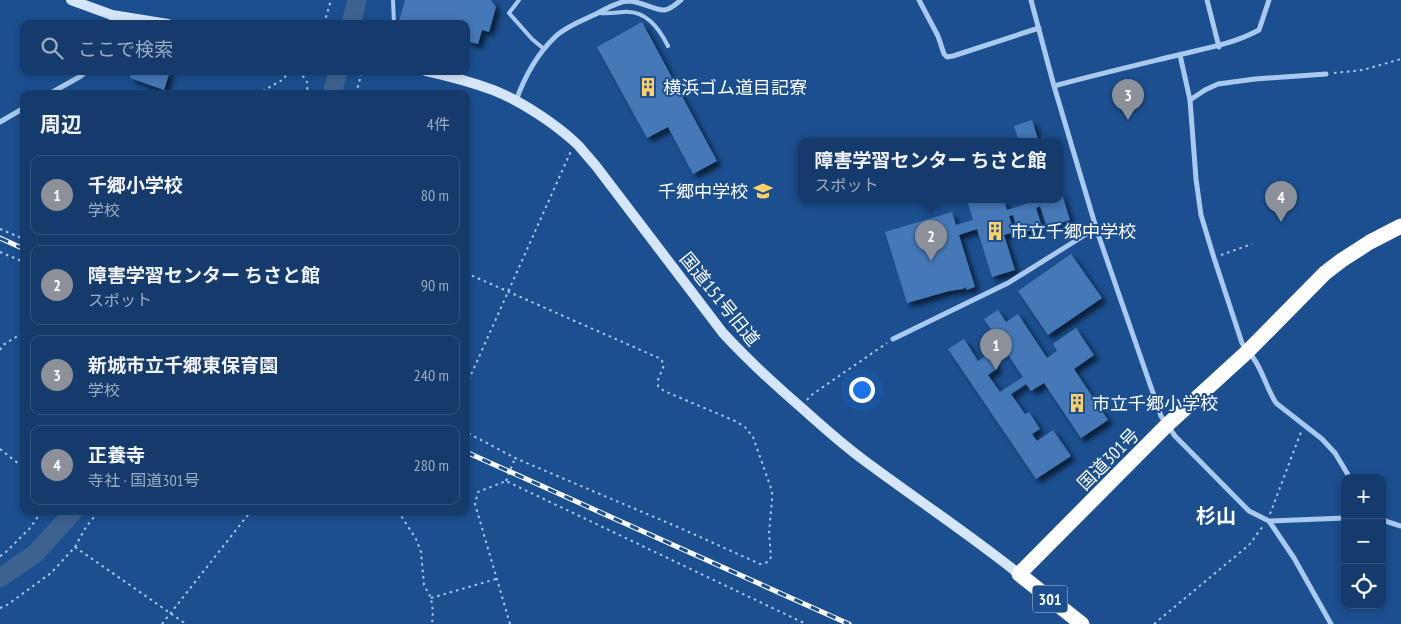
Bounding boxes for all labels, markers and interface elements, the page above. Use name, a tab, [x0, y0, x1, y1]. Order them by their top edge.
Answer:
search box	[20, 20, 470, 75]
icon: search	[38, 34, 66, 62]
text: ここで検索	[78, 37, 173, 61]
building icon: 横浜ゴム道目記寮	[637, 76, 659, 98]
place label: 横浜ゴム道目記寮	[663, 76, 807, 99]
pin: 3	[1112, 79, 1144, 120]
text: 周辺	[40, 111, 82, 138]
text: 4件	[427, 114, 450, 134]
popup	[798, 138, 1063, 203]
text: 障害学習センター ちさと館	[815, 148, 1046, 172]
text: 千郷小学校	[88, 173, 183, 197]
text: スポット	[815, 175, 879, 195]
place label: 千郷中学校	[658, 180, 748, 203]
school or university icon: 千郷中学校	[752, 180, 774, 202]
pin: 4	[1265, 181, 1297, 222]
text: 1	[53, 185, 61, 205]
text: 80 m	[421, 185, 449, 205]
text: 学校	[88, 200, 120, 220]
pin: 2	[915, 220, 947, 261]
building icon: 市立千郷中学校	[984, 220, 1006, 242]
place label: 市立千郷中学校	[1010, 220, 1136, 243]
street label: 国道151号旧道	[675, 247, 765, 351]
text: 障害学習センター ちさと館	[88, 263, 320, 287]
text: 2	[53, 275, 61, 295]
text: 90 m	[421, 275, 449, 295]
text: スポット	[88, 290, 152, 310]
pin: 1	[980, 329, 1012, 370]
text: 新城市立千郷東保育園	[88, 353, 278, 377]
text: 3	[53, 365, 61, 385]
text: 240 m	[414, 365, 449, 385]
your location	[849, 377, 875, 403]
text: 学校	[88, 380, 120, 400]
building icon: 市立千郷小学校	[1066, 392, 1088, 414]
place label: 市立千郷小学校	[1092, 392, 1218, 415]
street label: 国道301号	[1072, 423, 1144, 495]
text: 正養寺	[88, 443, 145, 467]
text: 4	[53, 455, 61, 475]
text: 280 m	[414, 455, 449, 475]
text: 寺社 · 国道301号	[88, 470, 200, 490]
map controls	[1341, 474, 1386, 609]
button: +	[1341, 474, 1386, 519]
district label: 杉山	[1196, 503, 1236, 529]
button: −	[1341, 519, 1386, 564]
button: locate	[1341, 564, 1386, 609]
road number: 301	[1032, 586, 1068, 612]

